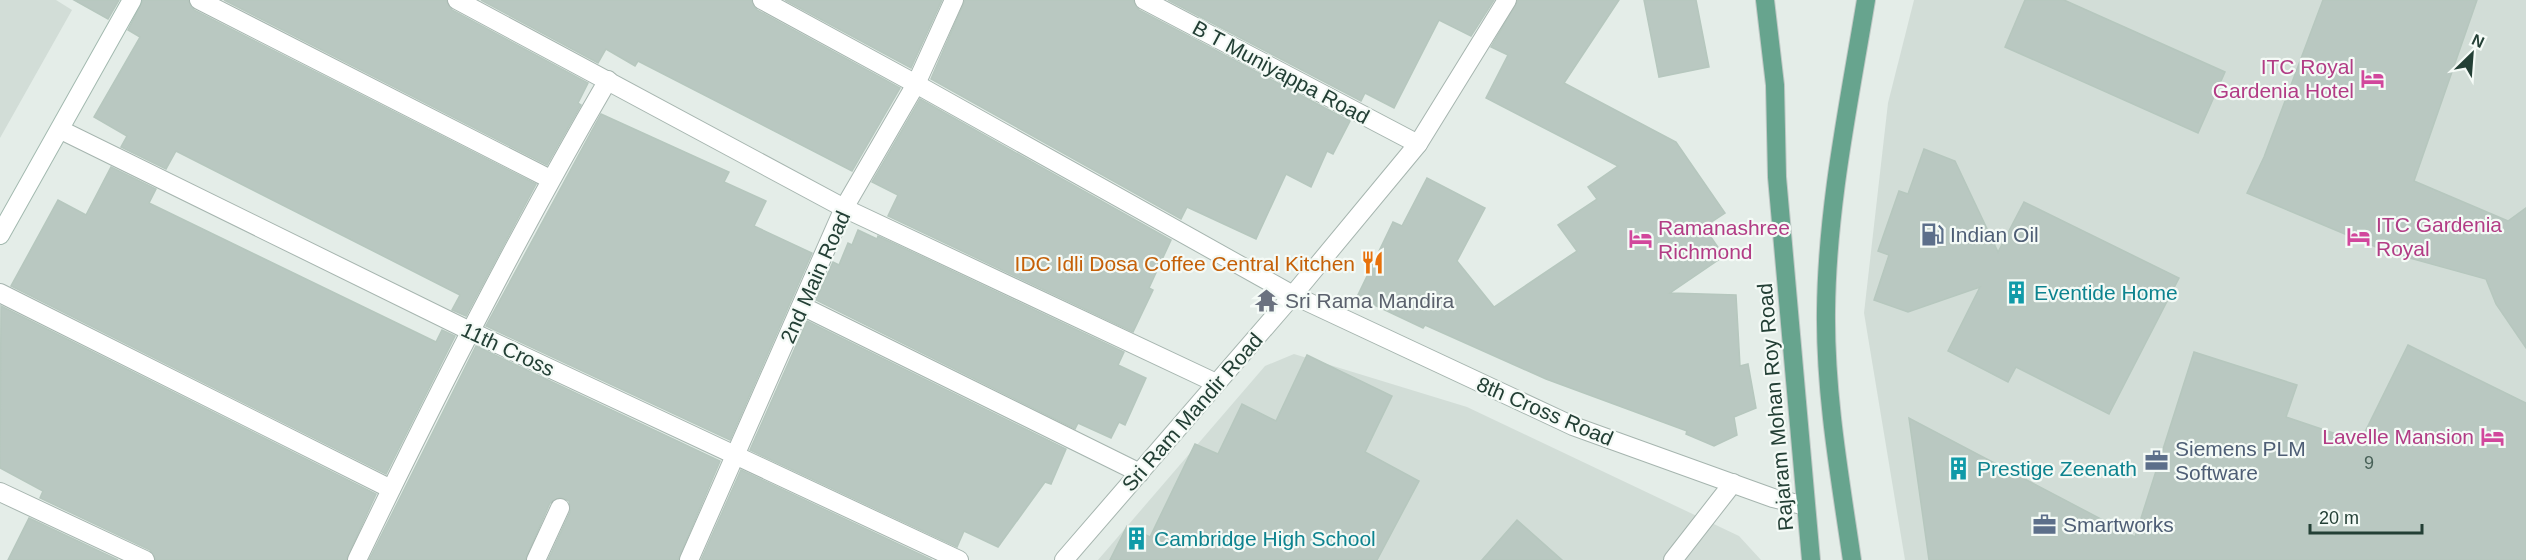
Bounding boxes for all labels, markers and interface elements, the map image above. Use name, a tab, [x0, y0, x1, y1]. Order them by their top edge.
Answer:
street label: B T Muniyappa Road	[1189, 16, 1373, 128]
north arrow	[2442, 24, 2502, 84]
text: N	[2469, 31, 2487, 51]
place label: ITC Royal Gardenia Hotel	[2213, 55, 2354, 102]
hotel icon: ITC Royal Gardenia Hotel	[2359, 65, 2385, 91]
street label: 2nd Main Road	[776, 207, 854, 347]
place label: ITC Gardenia Royal	[2376, 213, 2502, 260]
place label: Ramanashree Richmond	[1658, 216, 1790, 263]
fuel station icon: Indian Oil	[1919, 221, 1945, 247]
place label: Indian Oil	[1950, 223, 2039, 246]
hotel icon: ITC Gardenia Royal	[2345, 223, 2371, 249]
hotel icon: Ramanashree Richmond	[1627, 226, 1653, 252]
restaurant icon: IDC Idli Dosa Coffee Central Kitchen	[1360, 250, 1386, 276]
place label: IDC Idli Dosa Coffee Central Kitchen	[1015, 252, 1355, 275]
building icon: Eventide Home	[2003, 279, 2029, 305]
place label: Eventide Home	[2034, 281, 2178, 304]
street label: Rajaram Mohan Roy Road	[1753, 282, 1797, 532]
temple icon: Sri Rama Mandira	[1254, 287, 1280, 313]
place label: Sri Rama Mandira	[1285, 289, 1455, 312]
street label: 11th Cross	[458, 317, 558, 381]
street label: Sri Ram Mandir Road	[1117, 328, 1267, 496]
street label: 8th Cross Road	[1473, 372, 1617, 450]
hotel icon: Lavelle Mansion	[2479, 423, 2505, 449]
place label: Lavelle Mansion	[2322, 425, 2474, 448]
place label: Siemens PLM Software	[2175, 437, 2306, 484]
office icon: Siemens PLM Software	[2144, 447, 2170, 473]
house number: 9	[2364, 453, 2374, 473]
building icon: Prestige Zeenath	[1946, 455, 1972, 481]
place label: Prestige Zeenath	[1977, 457, 2137, 480]
scale bar	[2310, 497, 2422, 535]
text: 20 m	[2319, 508, 2359, 528]
office icon: Smartworks	[2032, 511, 2058, 537]
place label: Smartworks	[2063, 513, 2174, 536]
building icon: Cambridge High School	[1123, 525, 1149, 551]
place label: Cambridge High School	[1154, 527, 1376, 550]

